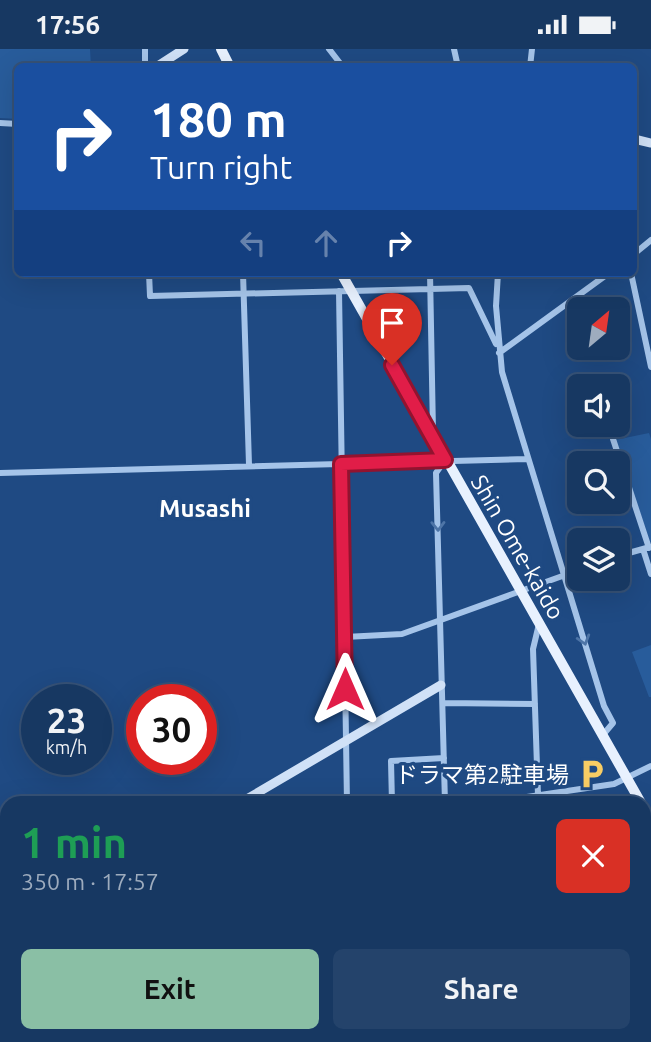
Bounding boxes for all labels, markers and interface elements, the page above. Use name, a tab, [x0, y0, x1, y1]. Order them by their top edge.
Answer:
text: 17:56	[35, 10, 100, 39]
icon: right	[35, 91, 126, 182]
text: 180 m	[150, 91, 287, 146]
text: Turn right	[150, 149, 292, 185]
icon: left	[234, 224, 272, 262]
icon: ahead	[307, 224, 345, 262]
icon: right	[380, 224, 418, 262]
pin	[362, 293, 422, 365]
north arrow	[567, 297, 630, 361]
map controls	[567, 297, 630, 591]
icon: arrive	[373, 304, 411, 342]
button: sound	[567, 374, 630, 437]
button: search	[567, 451, 630, 514]
street label: Shin Ome-kaido	[467, 471, 569, 623]
district label: Musashi	[159, 495, 251, 522]
one-way arrow	[430, 521, 445, 532]
button: layers	[567, 528, 630, 591]
one-way arrow	[576, 634, 590, 646]
position arrow	[308, 652, 382, 726]
speed limit sign: 30	[126, 684, 217, 775]
text: 23	[47, 700, 86, 740]
text: km/h	[46, 737, 87, 757]
parking icon: ドラマ第2駐車場	[575, 757, 609, 791]
place label: ドラマ第2駐車場	[395, 762, 569, 787]
text: 1 min	[21, 819, 127, 866]
button: close	[556, 819, 630, 893]
text: 350 m · 17:57	[21, 869, 159, 894]
button: Exit	[21, 949, 319, 1029]
button: Share	[333, 949, 630, 1029]

